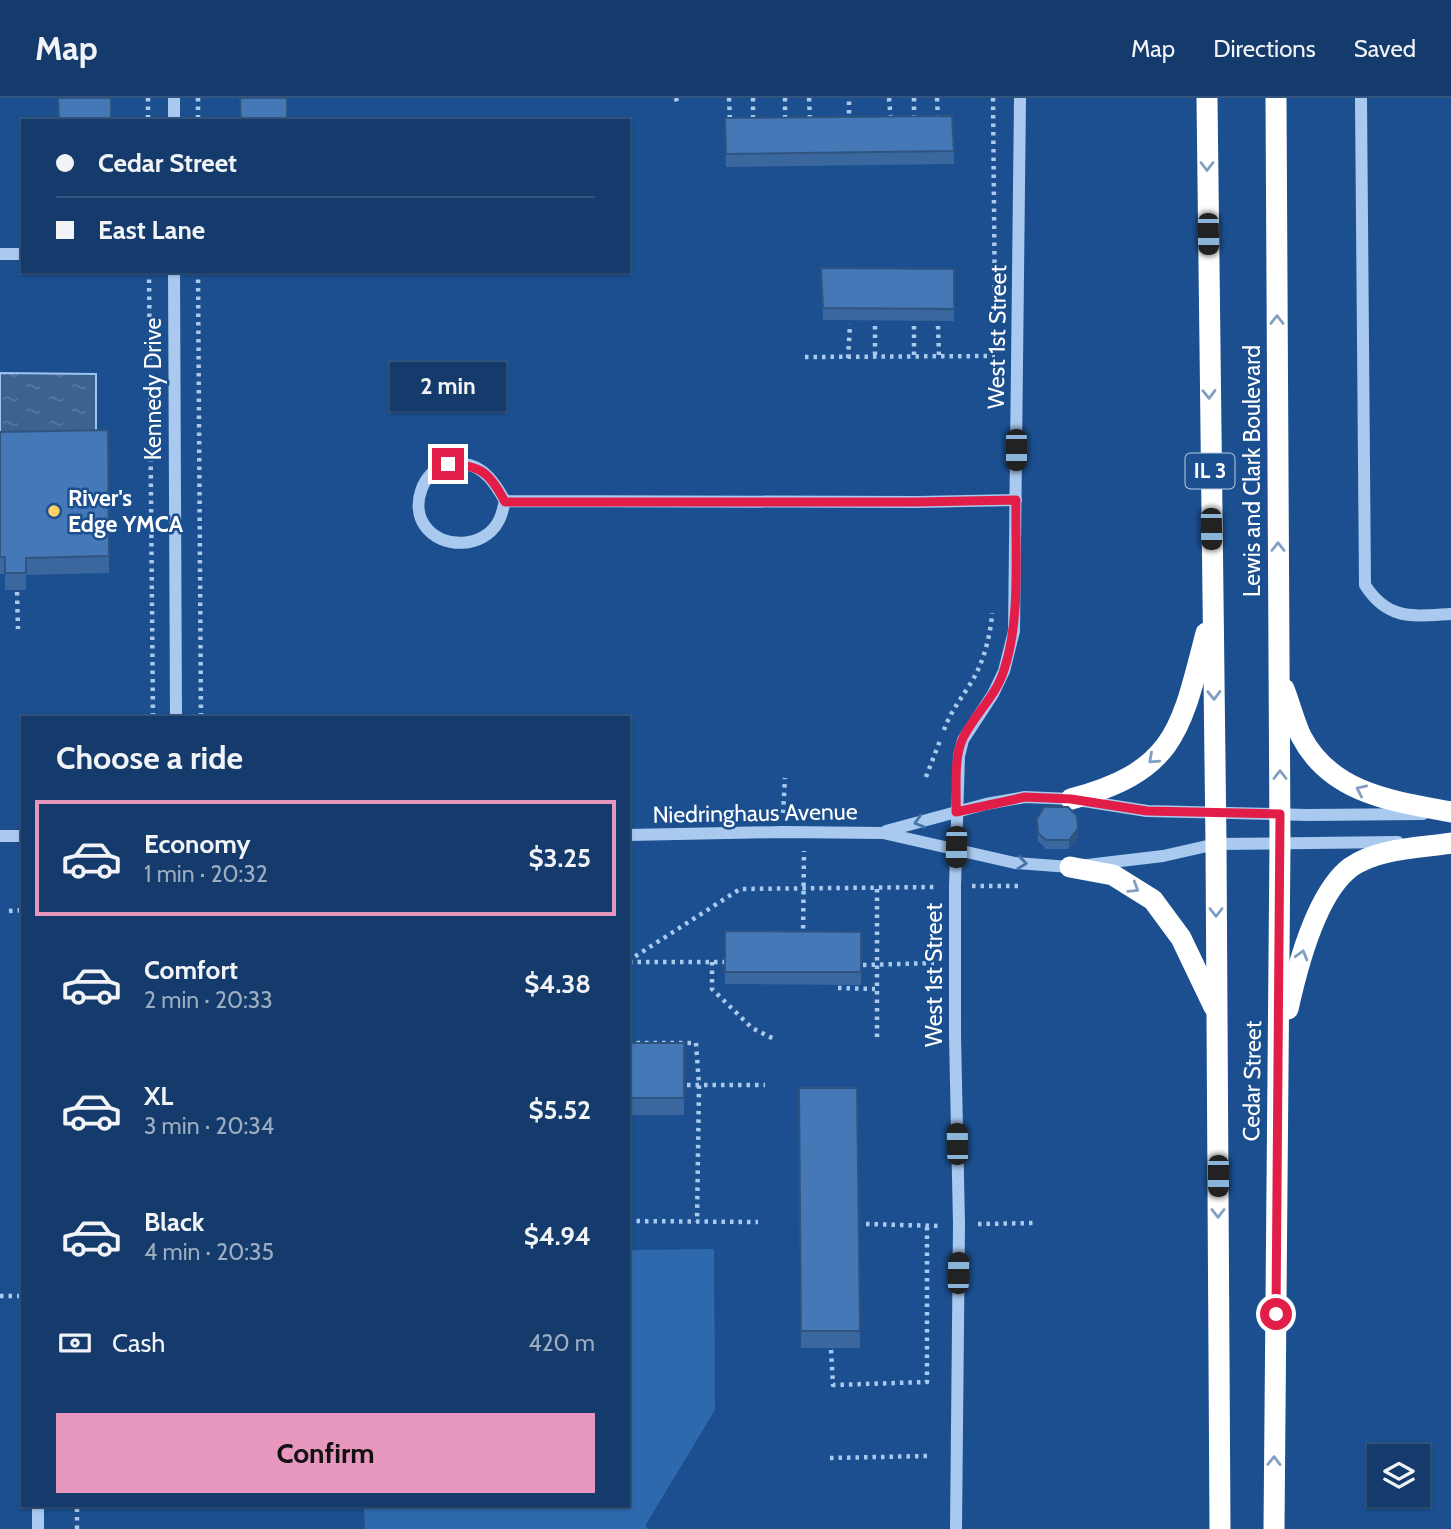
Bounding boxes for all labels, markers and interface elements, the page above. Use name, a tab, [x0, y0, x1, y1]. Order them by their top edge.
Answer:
text: Map	[35, 28, 98, 68]
text: Map	[1131, 34, 1175, 63]
text: Directions	[1213, 34, 1316, 63]
text: Saved	[1354, 34, 1416, 63]
text: Cedar Street	[98, 147, 237, 179]
one-way arrow	[1200, 161, 1215, 172]
car	[1198, 213, 1219, 255]
text: East Lane	[98, 214, 205, 246]
street label: West 1st Street	[982, 264, 1012, 409]
one-way arrow	[1269, 314, 1285, 325]
street label: Kennedy Drive	[139, 317, 167, 460]
street label: Lewis and Clark Boulevard	[1238, 345, 1266, 597]
callout: 2 min	[390, 362, 506, 412]
text: 2 min	[420, 372, 476, 400]
one-way arrow	[1201, 389, 1217, 399]
car	[1006, 429, 1027, 471]
route end	[432, 448, 464, 480]
road number: IL 3	[1186, 454, 1234, 488]
place label: River's Edge YMCA	[68, 484, 184, 538]
marker: River's Edge YMCA	[46, 503, 62, 519]
car	[1201, 508, 1222, 550]
one-way arrow	[1270, 542, 1286, 552]
one-way arrow	[1206, 690, 1222, 700]
text: Choose a ride	[56, 738, 243, 777]
one-way arrow	[1148, 751, 1161, 764]
one-way arrow	[1272, 769, 1288, 780]
one-way arrow	[1356, 785, 1368, 799]
street label: Niedringhaus Avenue	[652, 797, 858, 829]
one-way arrow	[913, 814, 925, 829]
car	[946, 826, 967, 868]
icon: car	[60, 827, 123, 890]
text: Economy	[144, 828, 250, 860]
text: $3.25	[528, 842, 591, 874]
one-way arrow	[1016, 855, 1028, 870]
text: 1 min · 20:32	[144, 860, 268, 888]
one-way arrow	[1126, 880, 1139, 893]
street label: West 1st Street	[920, 903, 948, 1047]
one-way arrow	[1209, 907, 1224, 918]
one-way arrow	[1293, 949, 1308, 961]
icon: car	[60, 953, 123, 1016]
text: Comfort	[144, 954, 238, 986]
text: $4.38	[524, 968, 591, 1000]
text: 2 min · 20:33	[144, 986, 273, 1014]
street label: Cedar Street	[1237, 1020, 1267, 1142]
icon: car	[60, 1079, 123, 1142]
text: XL	[144, 1080, 173, 1112]
text: $5.52	[528, 1094, 591, 1126]
text: 3 min · 20:34	[144, 1112, 274, 1140]
car	[947, 1123, 968, 1165]
car	[1208, 1155, 1229, 1197]
icon: car	[60, 1205, 123, 1268]
text: Black	[144, 1206, 204, 1238]
one-way arrow	[1210, 1208, 1226, 1219]
text: $4.94	[524, 1220, 591, 1252]
text: 4 min · 20:35	[144, 1238, 274, 1266]
car	[948, 1252, 969, 1294]
route start	[1260, 1298, 1292, 1330]
icon: cash	[56, 1324, 94, 1362]
text: Cash	[112, 1327, 165, 1359]
text: 420 m	[528, 1329, 595, 1357]
button: Confirm	[56, 1413, 595, 1493]
map controls	[1367, 1444, 1430, 1507]
button: layers	[1367, 1444, 1430, 1507]
one-way arrow	[1267, 1455, 1282, 1466]

